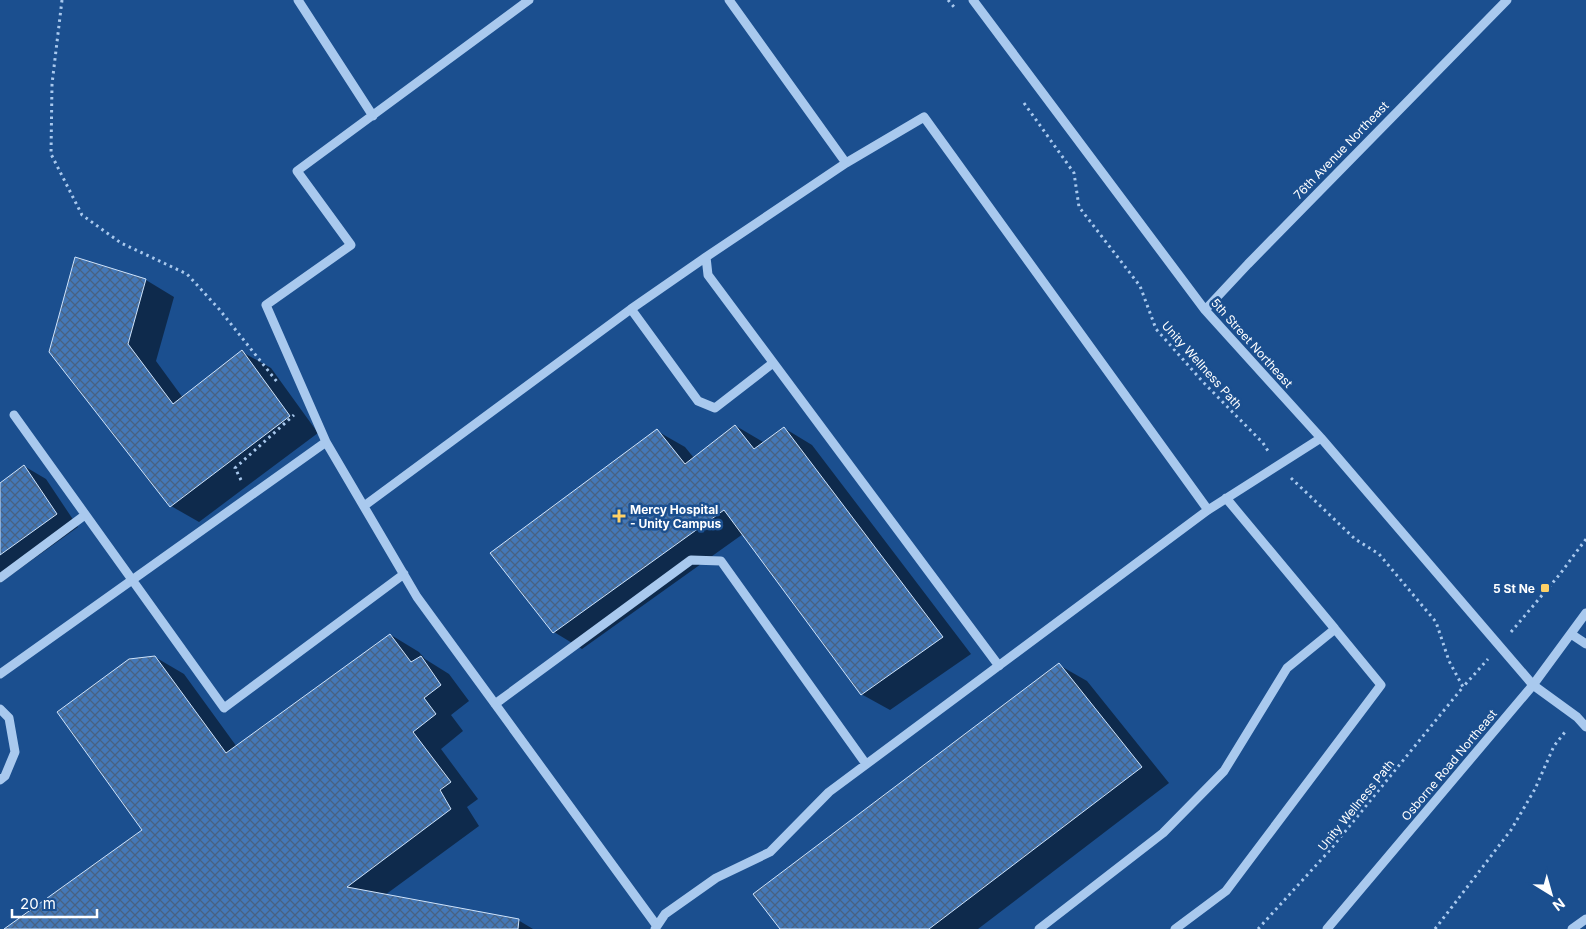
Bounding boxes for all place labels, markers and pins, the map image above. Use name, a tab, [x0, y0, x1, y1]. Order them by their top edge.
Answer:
place label: Mercy Hospital - Unity Campus	[630, 502, 722, 531]
marker: Mercy Hospital - Unity Campus	[612, 509, 626, 523]
place label: 5 St Ne	[1493, 581, 1535, 596]
marker: 5 St Ne	[1539, 582, 1551, 594]

